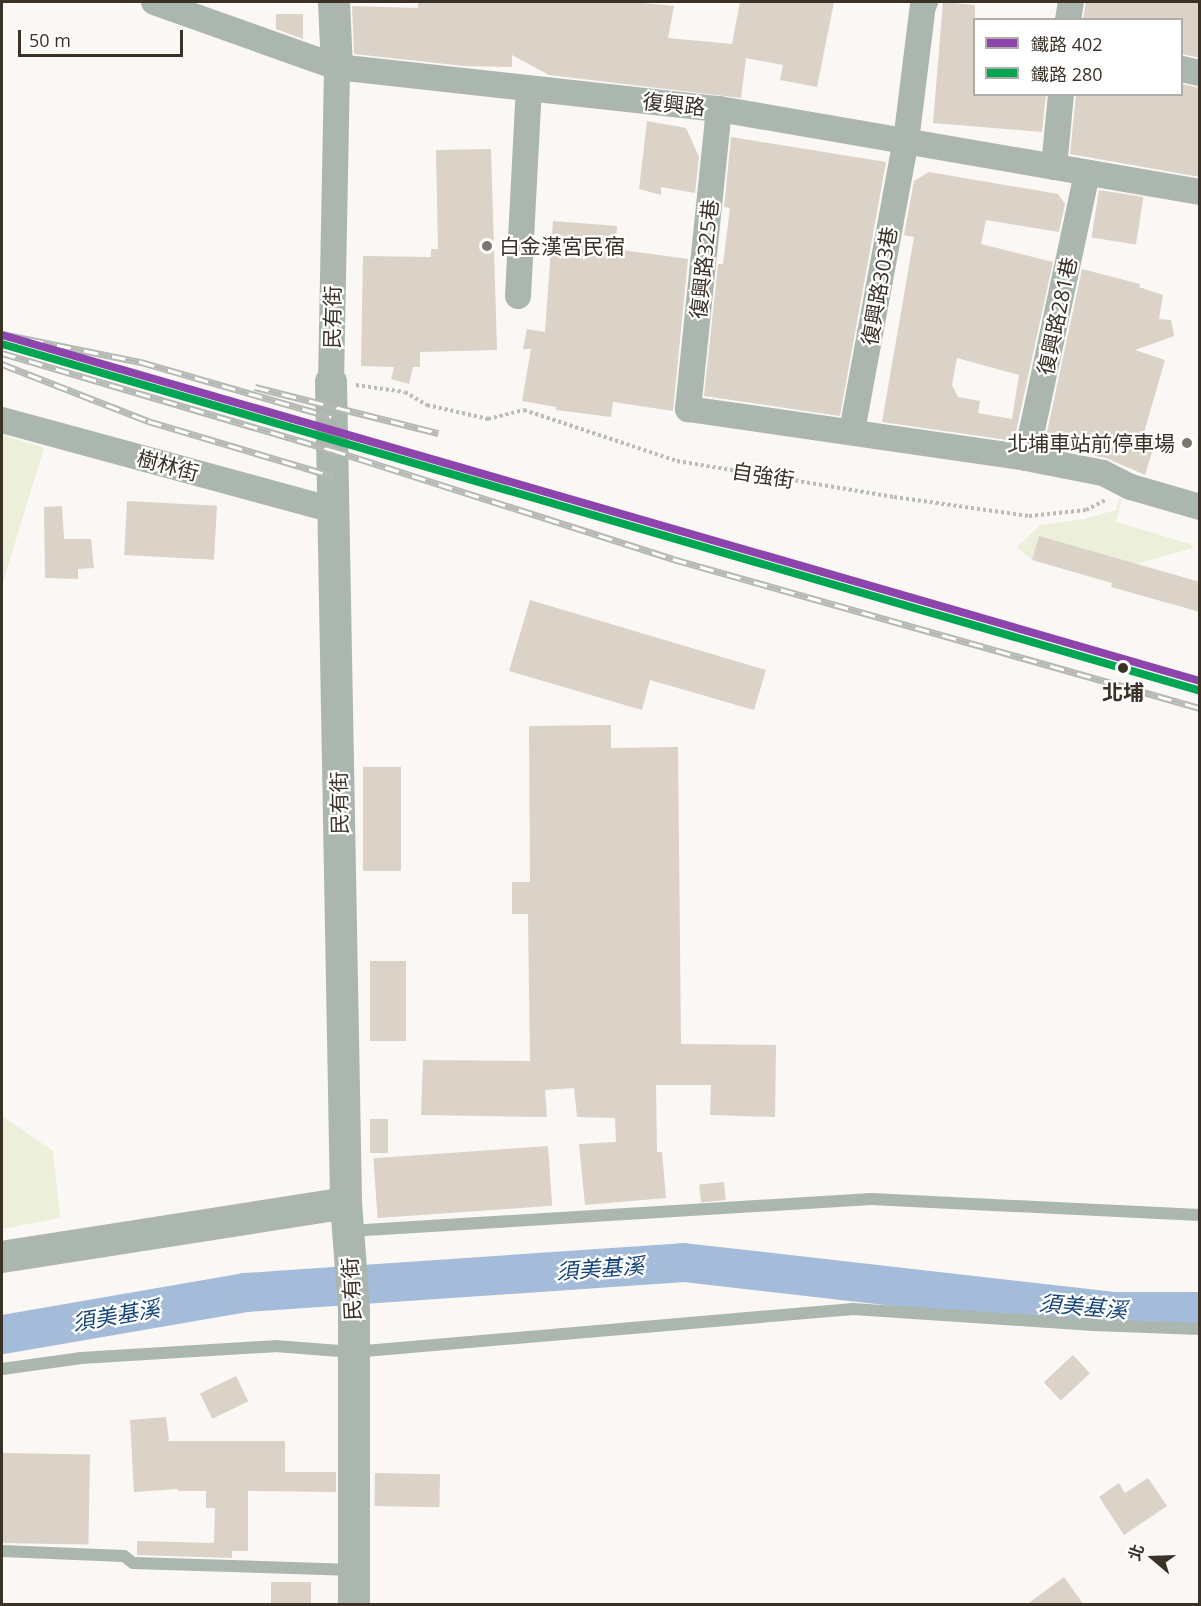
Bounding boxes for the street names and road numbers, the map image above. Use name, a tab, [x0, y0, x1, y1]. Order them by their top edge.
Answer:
street label: 復興路	[641, 88, 707, 120]
street label: 復興路325巷	[685, 198, 723, 320]
street label: 復興路303巷	[856, 225, 902, 347]
street label: 復興路281巷	[1032, 255, 1082, 377]
street label: 民有街	[319, 285, 345, 349]
street label: 樹林街	[134, 445, 202, 485]
street label: 自強街	[730, 458, 796, 492]
street label: 民有街	[326, 771, 352, 835]
street label: 民有街	[337, 1257, 365, 1321]

